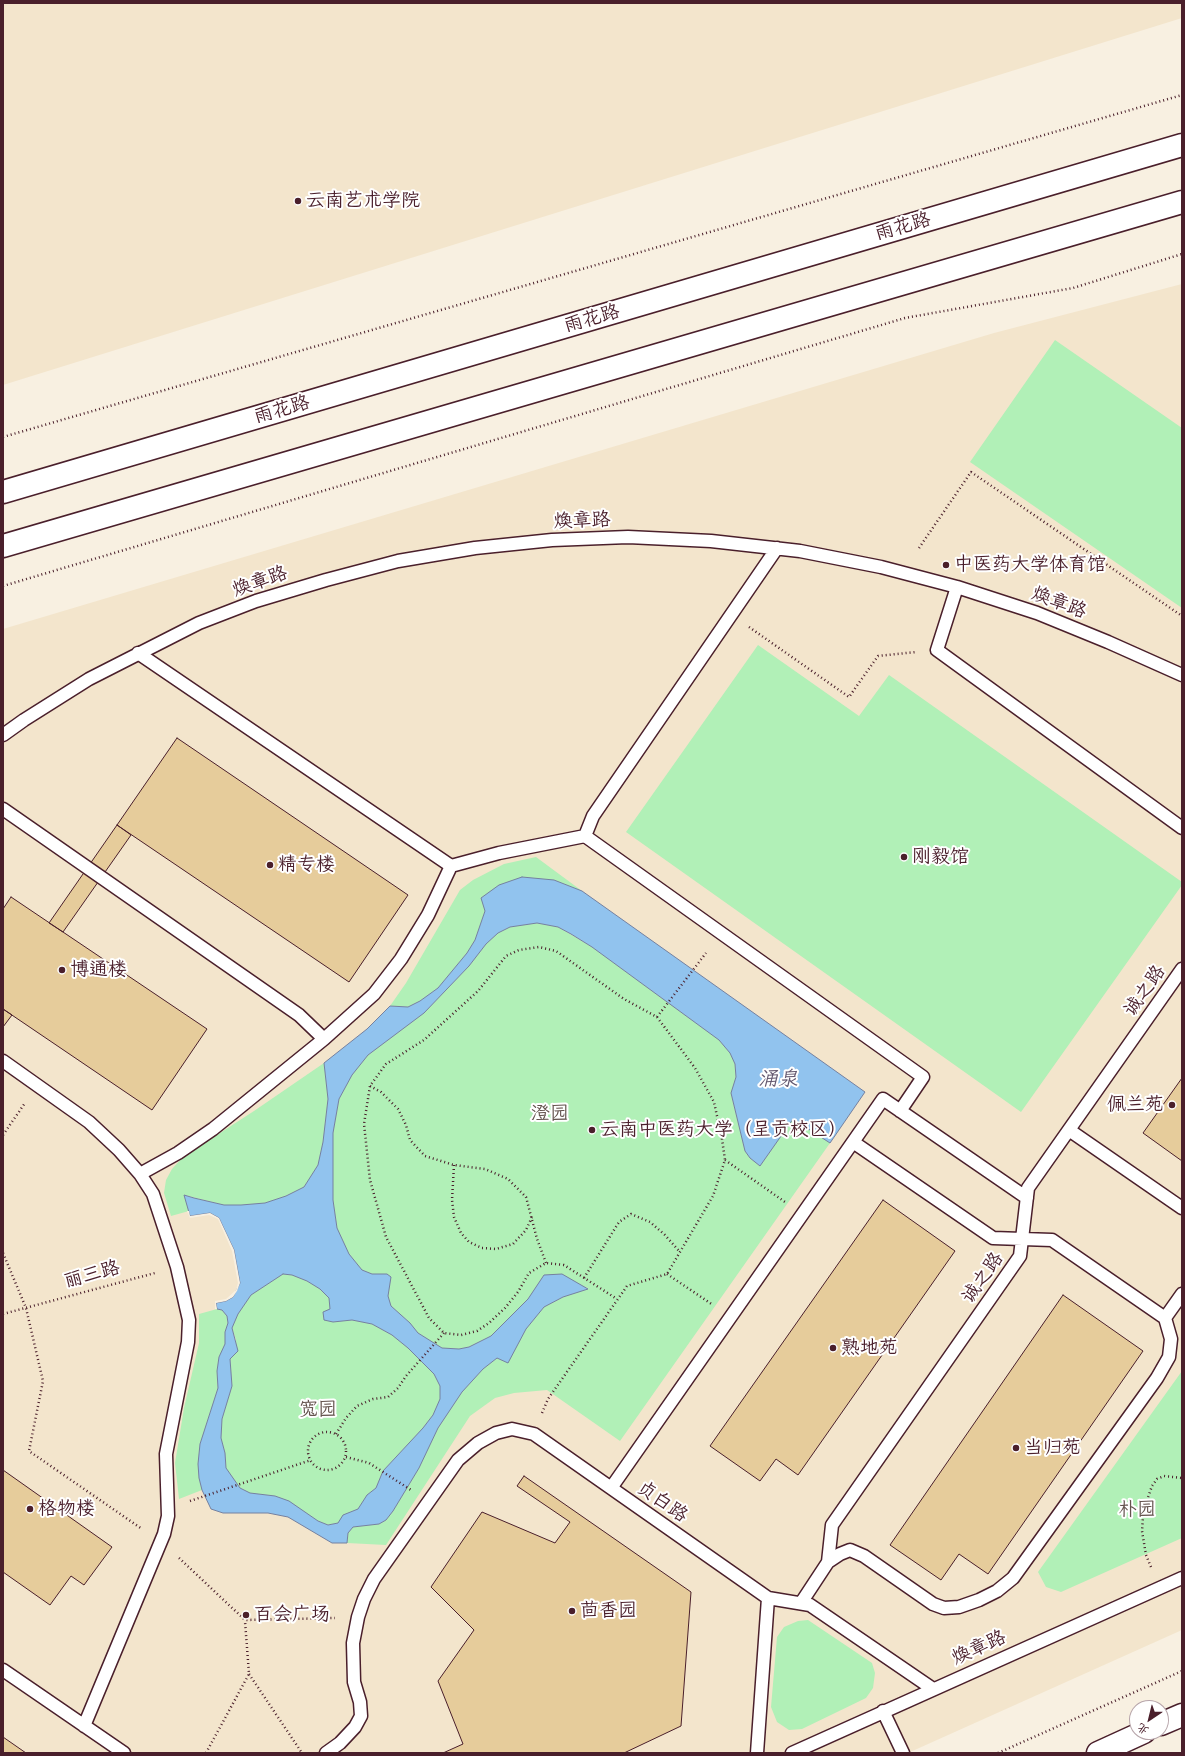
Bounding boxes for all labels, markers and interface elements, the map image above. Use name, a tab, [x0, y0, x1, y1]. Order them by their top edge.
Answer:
place label: 云南艺术学院	[306, 190, 420, 212]
marker: 云南艺术学院	[293, 196, 303, 206]
street label: 雨花路	[872, 208, 934, 246]
street label: 雨花路	[561, 300, 623, 338]
street label: 雨花路	[251, 391, 313, 429]
street label: 焕章路	[553, 509, 611, 533]
place label: 中医药大学体育馆	[954, 554, 1106, 576]
marker: 中医药大学体育馆	[941, 560, 951, 570]
street label: 焕章路	[229, 562, 291, 602]
street label: 焕章路	[1028, 582, 1090, 624]
place label: 刚毅馆	[912, 846, 969, 868]
marker: 刚毅馆	[899, 852, 909, 862]
place label: 精专楼	[278, 854, 335, 876]
marker: 精专楼	[265, 860, 275, 870]
place label: 博通楼	[70, 959, 127, 981]
street label: 诚之路	[1119, 961, 1171, 1021]
marker: 博通楼	[57, 965, 67, 975]
water label: 涌泉	[758, 1068, 798, 1092]
place label: 佩兰苑	[1107, 1094, 1164, 1116]
marker: 佩兰苑	[1167, 1100, 1177, 1110]
park label: 澄园	[531, 1103, 569, 1125]
place label: 云南中医药大学（呈贡校区）	[600, 1119, 847, 1141]
marker: 云南中医药大学（呈贡校区）	[587, 1125, 597, 1135]
street label: 诚之路	[957, 1248, 1009, 1308]
street label: 丽三路	[62, 1257, 122, 1293]
place label: 熟地苑	[841, 1337, 898, 1359]
marker: 熟地苑	[828, 1343, 838, 1353]
park label: 宽园	[299, 1399, 337, 1421]
place label: 当归苑	[1024, 1437, 1081, 1459]
marker: 当归苑	[1011, 1443, 1021, 1453]
street label: 贞白路	[632, 1476, 692, 1528]
place label: 格物楼	[38, 1498, 95, 1520]
park label: 朴园	[1118, 1499, 1156, 1521]
marker: 格物楼	[25, 1504, 35, 1514]
place label: 茴香园	[580, 1600, 637, 1622]
place label: 百会广场	[254, 1604, 330, 1626]
marker: 茴香园	[567, 1606, 577, 1616]
marker: 百会广场	[241, 1610, 251, 1620]
street label: 焕章路	[948, 1626, 1010, 1670]
north arrow	[1129, 1700, 1169, 1740]
text: 北	[1134, 1720, 1151, 1738]

